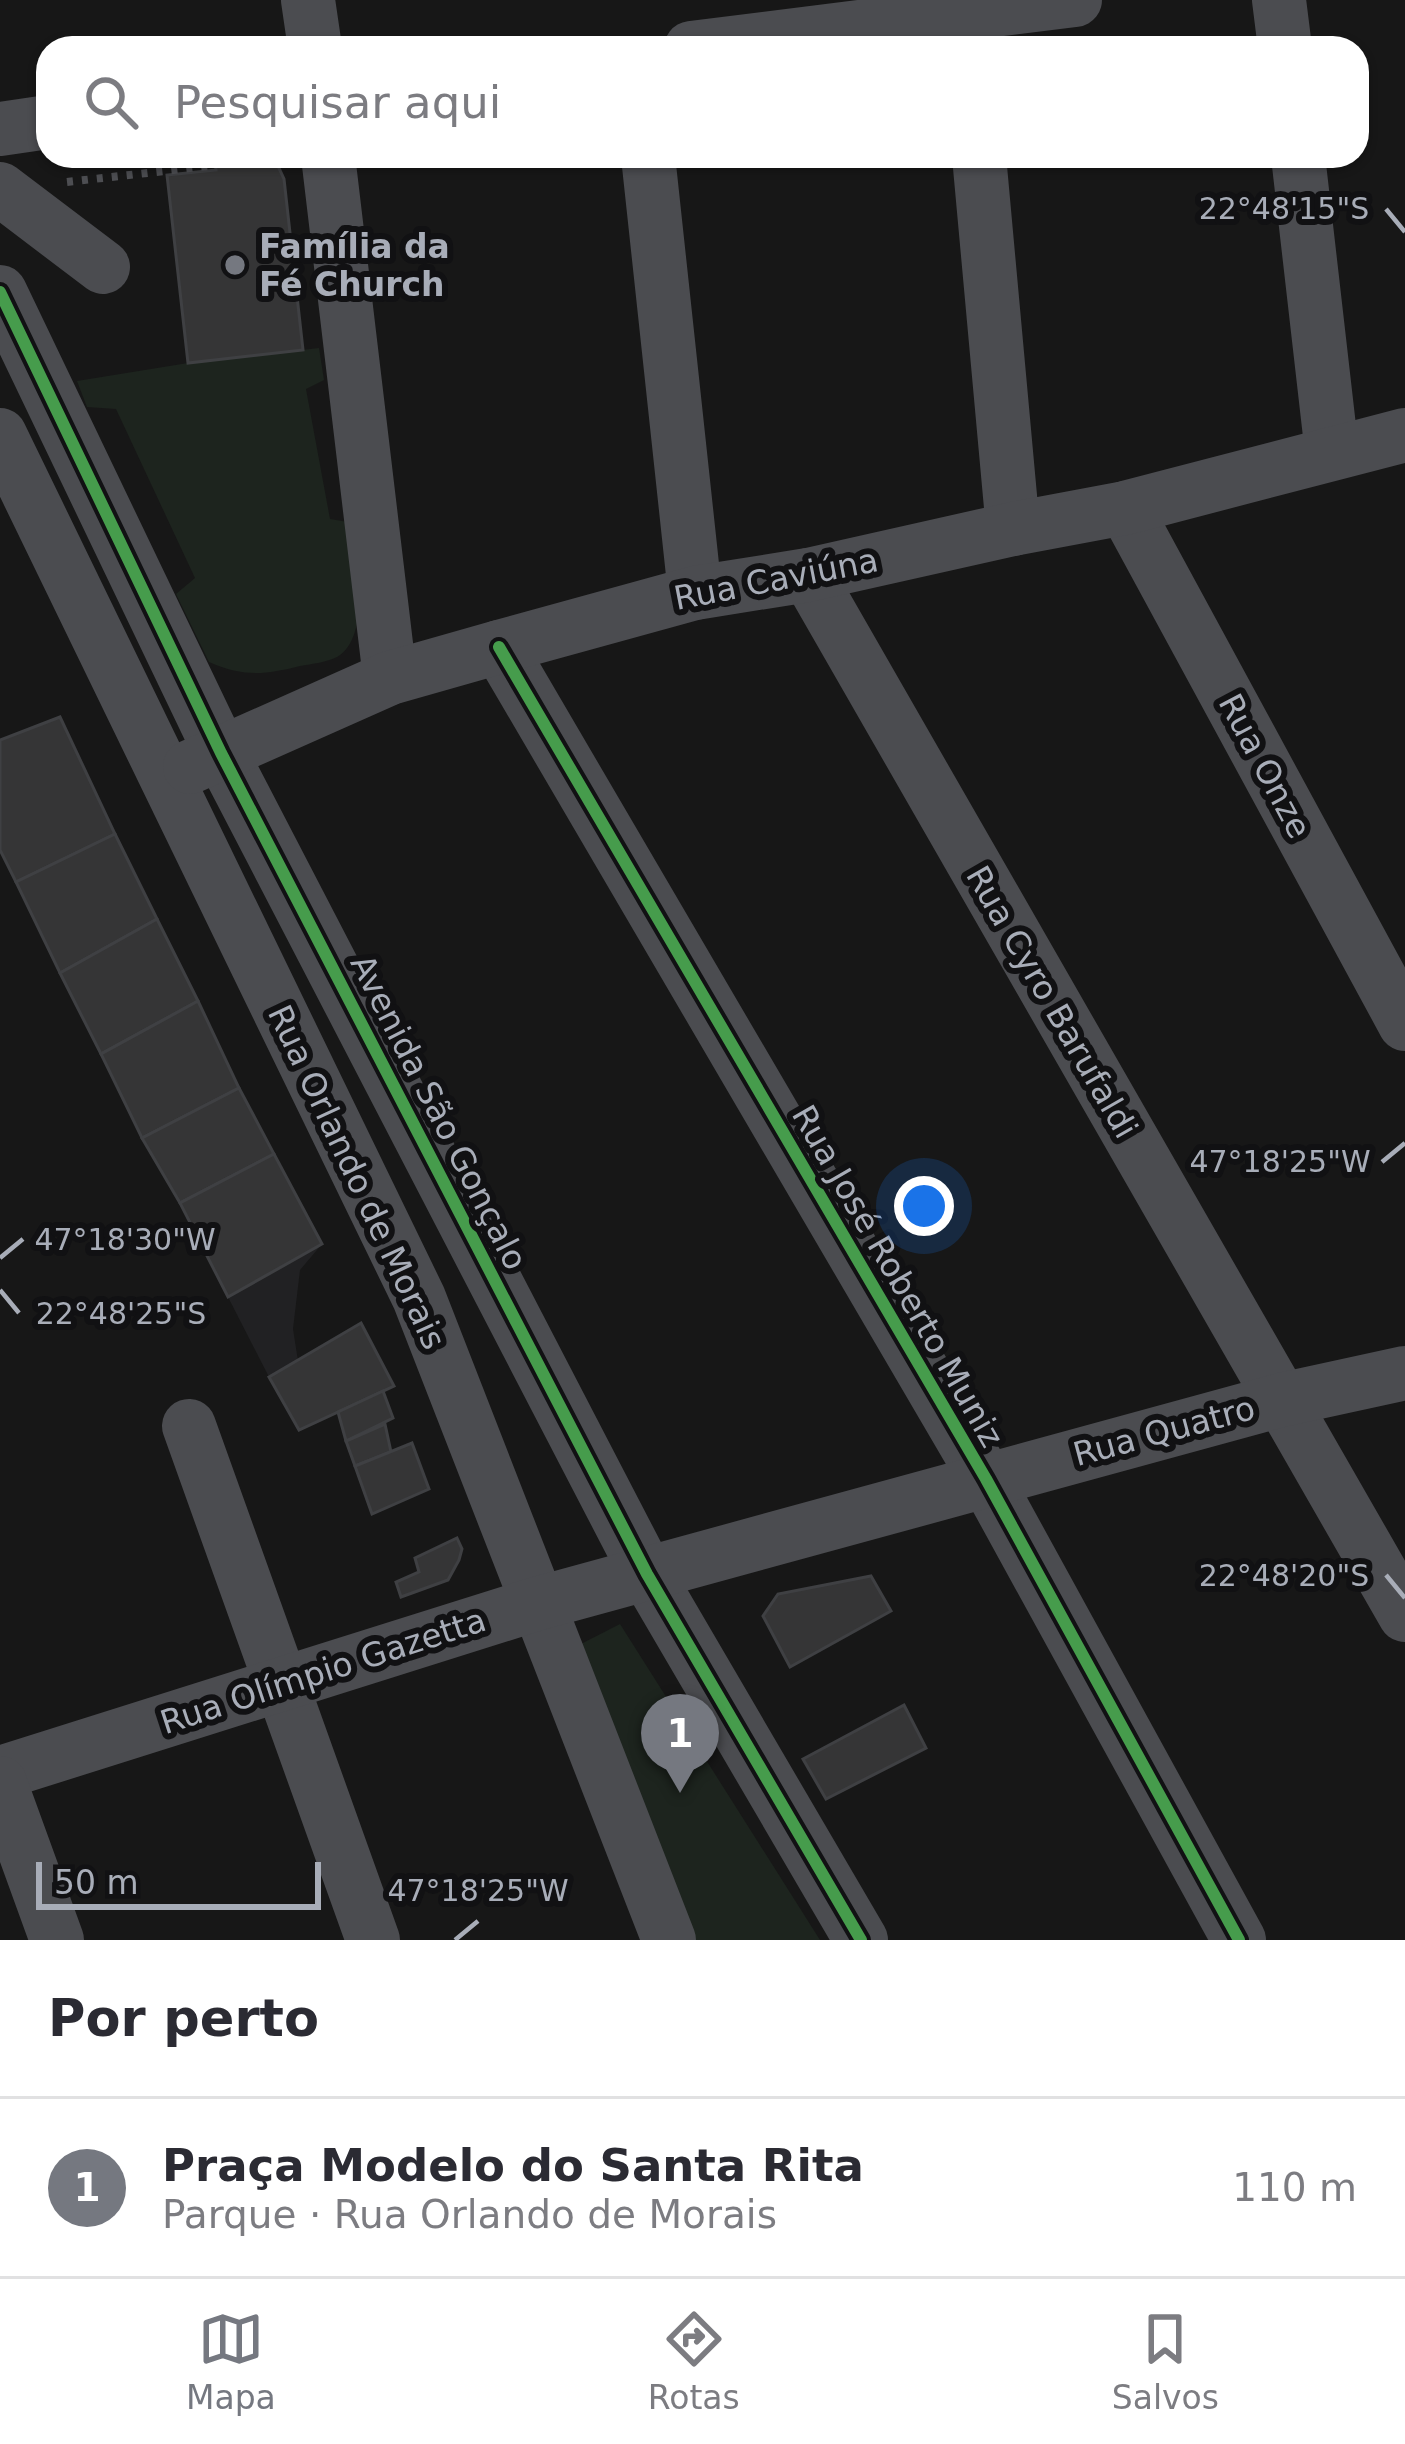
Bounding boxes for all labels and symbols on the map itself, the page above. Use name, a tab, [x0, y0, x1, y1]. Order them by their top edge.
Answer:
text: 22°48'15"S	[1199, 191, 1369, 226]
place label: Família da Fé Church	[259, 227, 450, 304]
marker: Família da Fé Church	[222, 252, 248, 278]
street label: Rua Caviúna	[671, 540, 881, 618]
street label: Rua Onze	[1211, 687, 1319, 845]
street label: Rua Cyro Barufaldi	[958, 859, 1146, 1145]
street label: Avenida São Gonçalo	[343, 948, 535, 1276]
street label: Rua Orlando de Morais	[260, 999, 454, 1355]
street label: Rua José Roberto Muniz	[784, 1098, 1012, 1454]
text: 47°18'25"W	[1189, 1144, 1371, 1179]
your location	[894, 1176, 954, 1236]
text: 47°18'30"W	[34, 1222, 216, 1257]
text: 22°48'25"S	[36, 1296, 206, 1331]
street label: Rua Quatro	[1069, 1388, 1259, 1474]
text: 22°48'20"S	[1199, 1558, 1369, 1593]
street label: Rua Olímpio Gazetta	[155, 1600, 491, 1742]
pin: 1	[641, 1694, 719, 1793]
scale bar	[36, 1856, 321, 1909]
text: 47°18'25"W	[387, 1873, 569, 1908]

